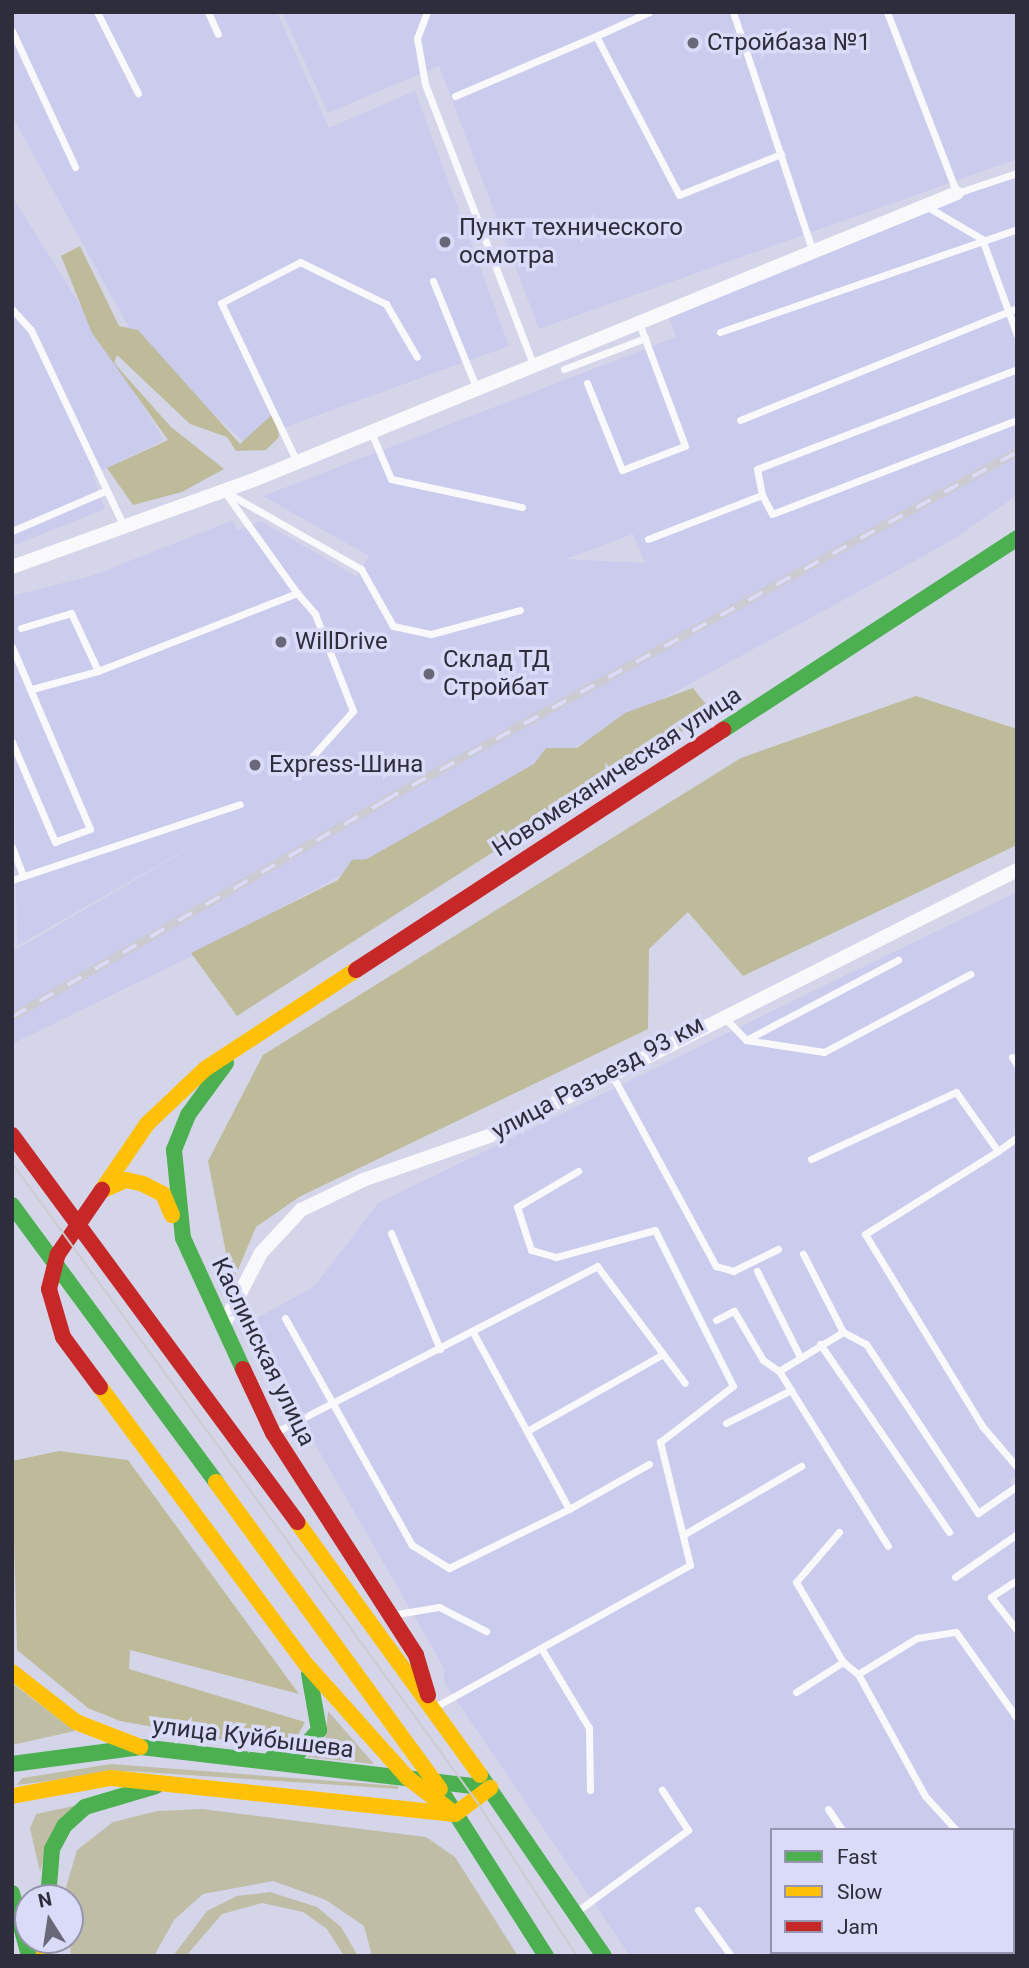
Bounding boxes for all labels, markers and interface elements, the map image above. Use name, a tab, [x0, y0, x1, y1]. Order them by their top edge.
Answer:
place label: Стройбаза №1	[707, 29, 871, 57]
marker: Стройбаза №1	[685, 35, 701, 51]
place label: Пункт технического осмотра	[459, 214, 683, 270]
marker: Пункт технического осмотра	[437, 234, 453, 250]
place label: WillDrive	[295, 628, 388, 656]
marker: WillDrive	[273, 634, 289, 650]
place label: Склад ТД Стройбат	[443, 646, 550, 702]
marker: Склад ТД Стройбат	[421, 666, 437, 682]
street label: Новомеханическая улица	[487, 681, 747, 863]
place label: Express-Шина	[269, 751, 423, 779]
marker: Express-Шина	[247, 757, 263, 773]
street label: улица Разъезд 93 км	[487, 1010, 709, 1146]
street label: Каслинская улица	[205, 1253, 321, 1451]
street label: улица Куйбышева	[151, 1711, 355, 1765]
legend	[770, 1828, 1015, 1954]
text: Fast	[837, 1845, 877, 1869]
text: Slow	[837, 1880, 882, 1904]
north arrow	[14, 1884, 84, 1954]
text: N	[36, 1887, 54, 1913]
text: Jam	[837, 1915, 878, 1939]

